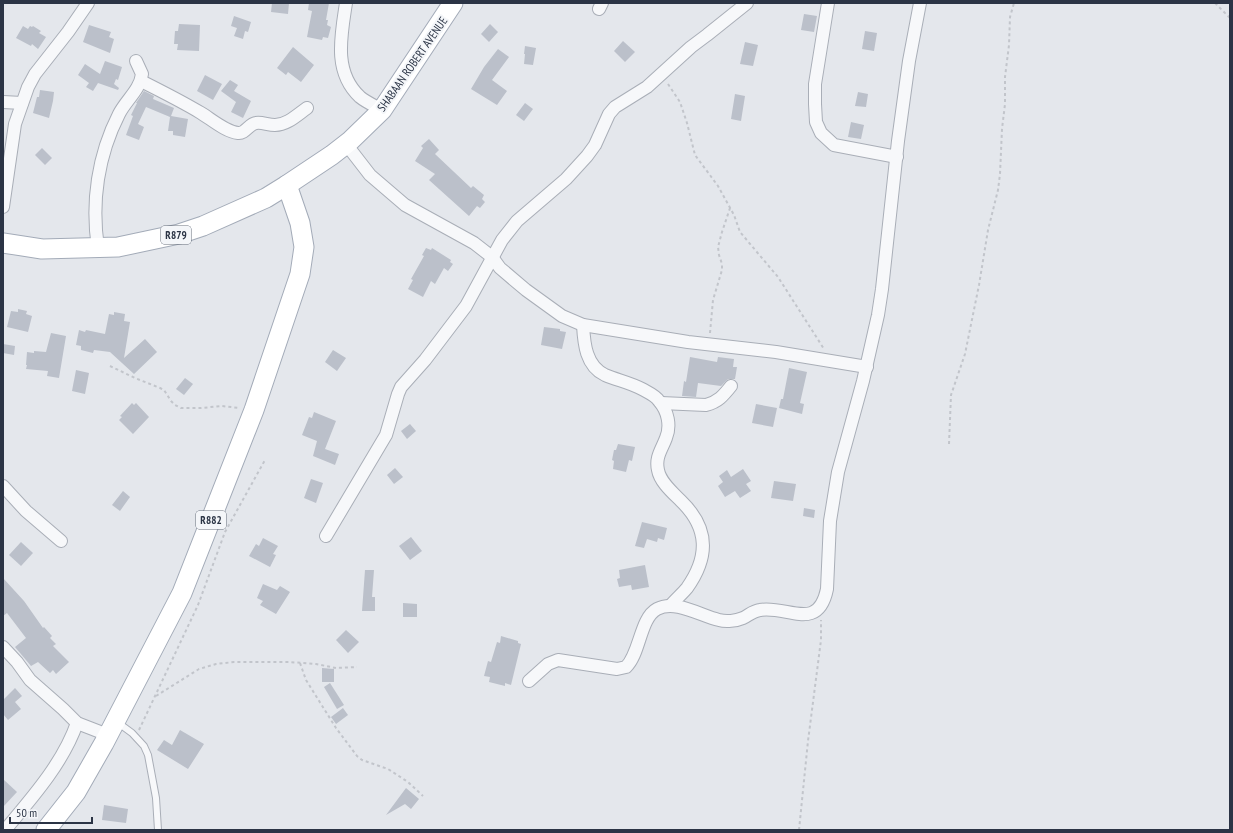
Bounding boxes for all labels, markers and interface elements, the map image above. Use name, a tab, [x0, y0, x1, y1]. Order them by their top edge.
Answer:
street label: SHABAAN ROBERT AVENUE	[374, 14, 450, 114]
road number: R879	[161, 226, 191, 244]
road number: R882	[196, 511, 226, 529]
scale bar	[10, 799, 92, 825]
text: 50 m	[16, 805, 37, 820]

